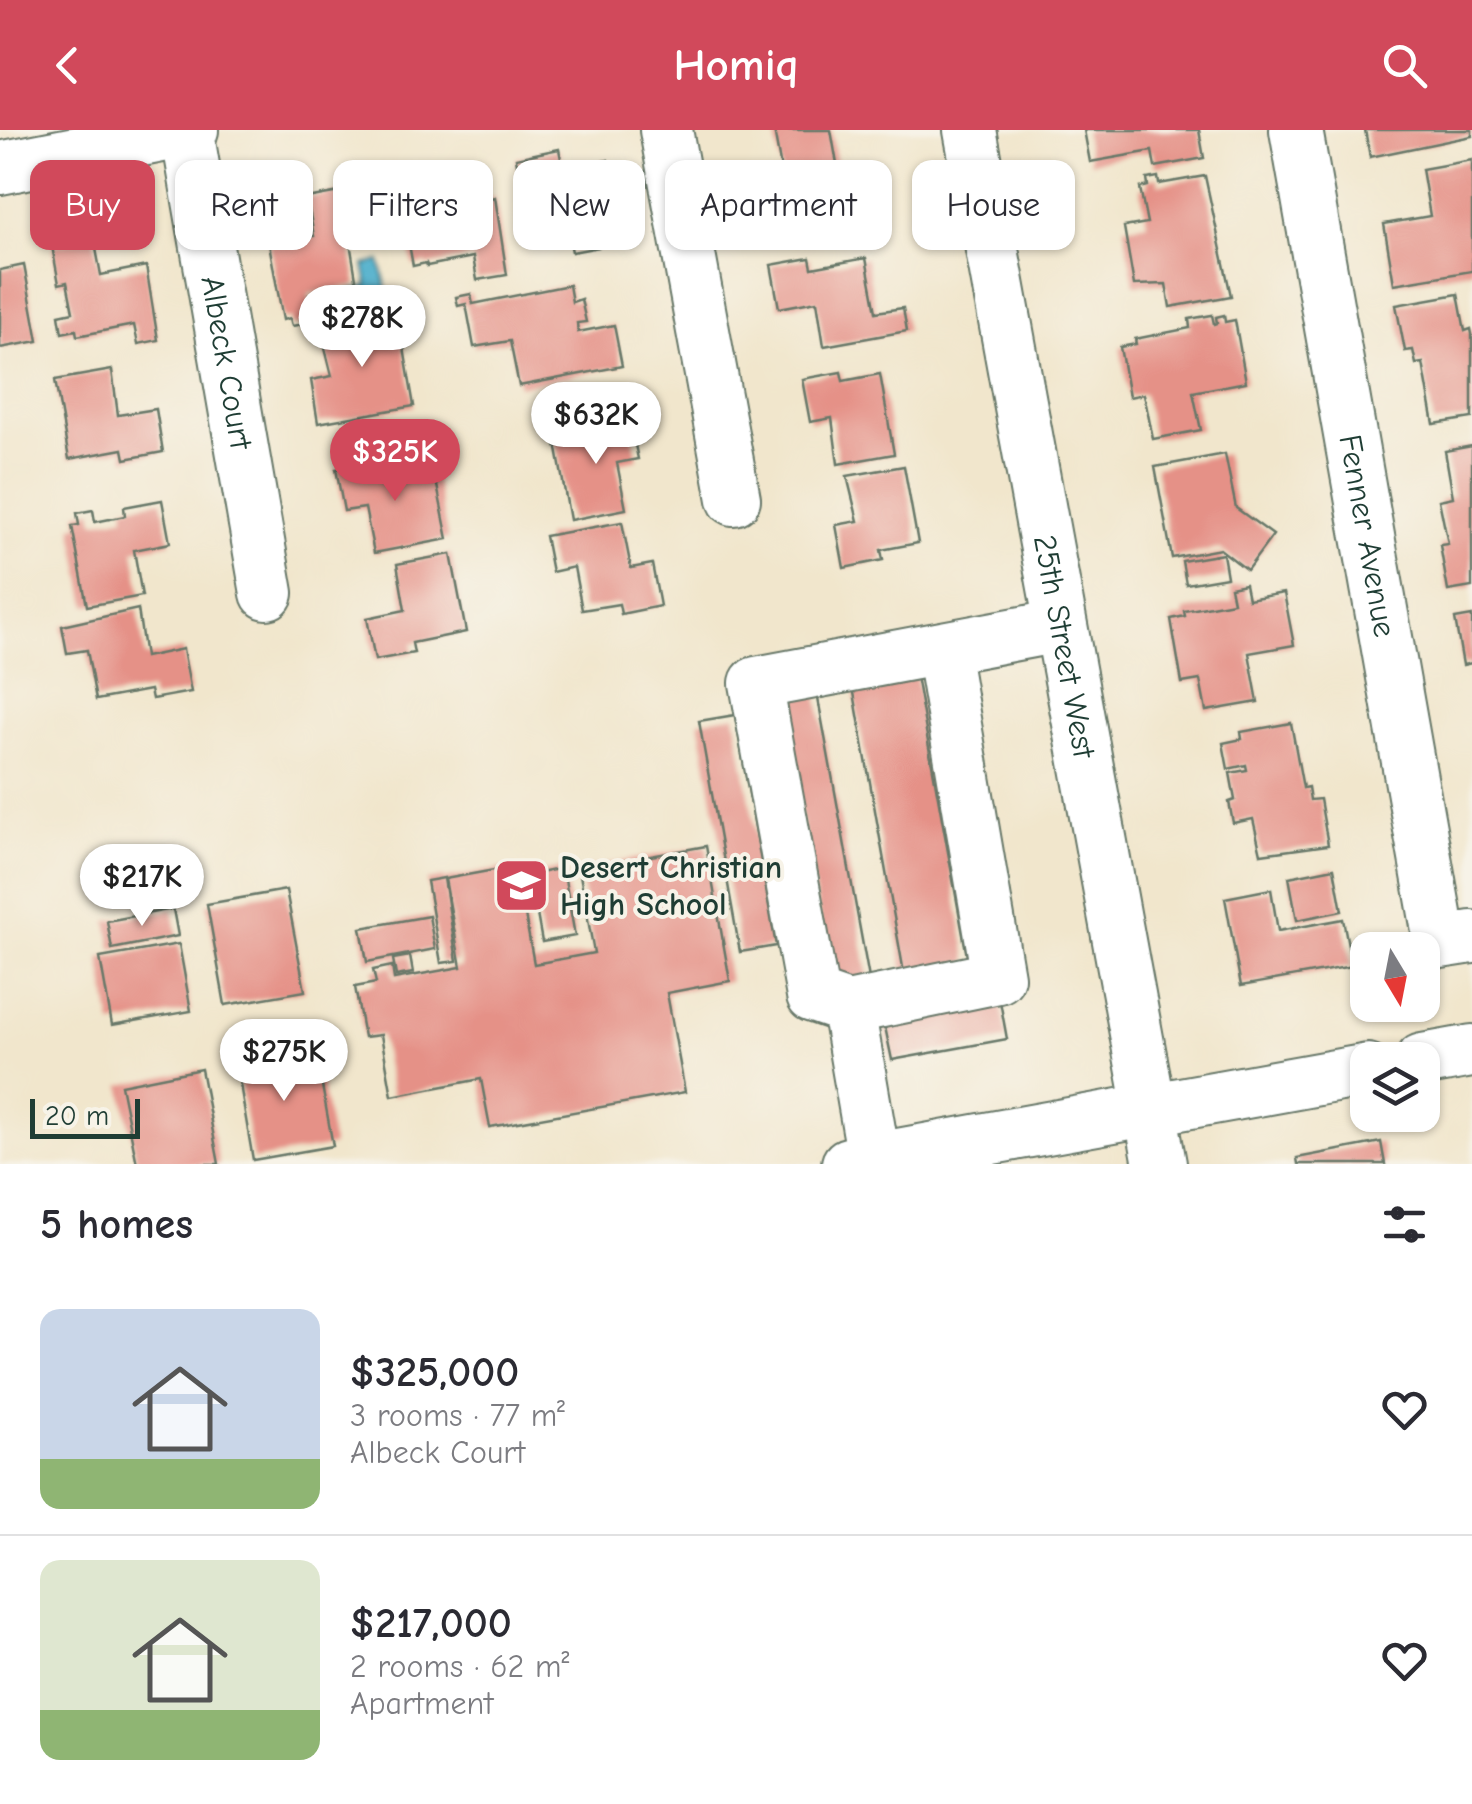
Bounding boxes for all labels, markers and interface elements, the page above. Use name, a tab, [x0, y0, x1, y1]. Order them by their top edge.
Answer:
icon: back	[40, 38, 95, 93]
icon: search	[1377, 38, 1432, 93]
text: Homiq	[673, 39, 799, 91]
chip: Buy	[30, 160, 155, 250]
chip: Rent	[175, 160, 313, 250]
chip: Filters	[333, 160, 493, 250]
chip: New	[513, 160, 645, 250]
chip: Apartment	[665, 160, 892, 250]
chip: House	[912, 160, 1075, 250]
street label: Albeck Court	[193, 273, 260, 453]
pin: $278K	[292, 285, 432, 370]
text: $278K	[321, 299, 403, 336]
pin: $632K	[526, 382, 666, 467]
text: $632K	[553, 396, 639, 433]
pin: $325K	[325, 419, 465, 504]
street label: Fenner Avenue	[1331, 432, 1404, 640]
text: $325K	[352, 433, 438, 470]
street label: 25th Street West	[1026, 532, 1103, 762]
pin: $217K	[72, 844, 212, 929]
place label: Desert Christian High School	[560, 849, 782, 923]
school or university icon: Desert Christian High School	[491, 855, 551, 915]
text: $217K	[102, 858, 182, 895]
north arrow	[1350, 932, 1440, 1022]
map controls	[1350, 932, 1440, 1132]
pin: $275K	[214, 1019, 354, 1104]
text: $275K	[242, 1033, 326, 1070]
button: layers	[1350, 1042, 1440, 1132]
scale bar	[30, 1094, 140, 1138]
text: 20 m	[45, 1100, 109, 1132]
icon: filters	[1377, 1197, 1432, 1252]
text: 5 homes	[40, 1200, 193, 1249]
text: $325,000	[350, 1348, 519, 1397]
icon: home	[120, 1349, 240, 1469]
icon: heart	[1377, 1382, 1432, 1437]
text: 3 rooms · 77 m²	[350, 1397, 565, 1434]
text: Albeck Court	[350, 1434, 525, 1471]
text: $217,000	[350, 1599, 512, 1648]
icon: home	[120, 1600, 240, 1720]
icon: heart	[1377, 1633, 1432, 1688]
text: 2 rooms · 62 m²	[350, 1648, 569, 1685]
text: Apartment	[350, 1685, 493, 1722]

